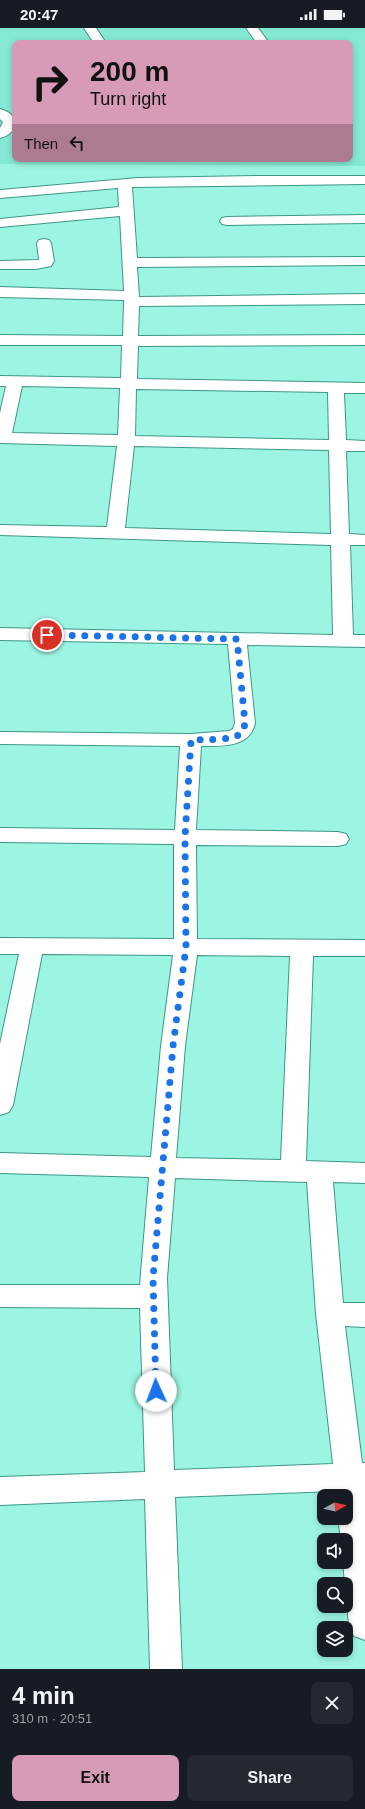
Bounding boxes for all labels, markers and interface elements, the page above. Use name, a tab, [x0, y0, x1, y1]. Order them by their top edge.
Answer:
text: 20:47	[20, 6, 58, 23]
icon: right	[24, 56, 76, 108]
text: 200 m	[90, 56, 169, 87]
text: Turn right	[90, 89, 166, 109]
icon: left	[66, 132, 88, 154]
text: Then	[24, 135, 58, 152]
pin	[30, 618, 64, 652]
icon: arrive	[36, 624, 58, 646]
position arrow	[135, 1370, 177, 1412]
north arrow	[317, 1489, 353, 1525]
map controls	[317, 1489, 353, 1657]
button: sound	[317, 1533, 353, 1569]
button: search	[317, 1577, 353, 1613]
button: layers	[317, 1621, 353, 1657]
text: 4 min	[12, 1682, 75, 1709]
button: close	[311, 1682, 353, 1724]
text: 310 m · 20:51	[12, 1711, 92, 1726]
button: Exit	[12, 1755, 179, 1801]
button: Share	[187, 1755, 353, 1801]

